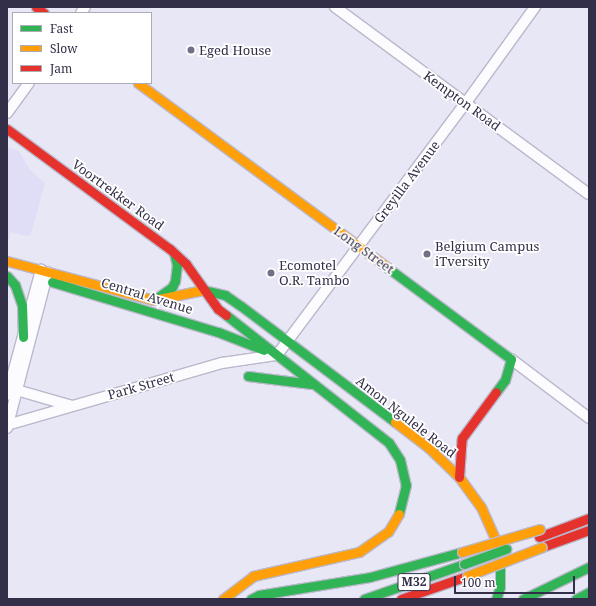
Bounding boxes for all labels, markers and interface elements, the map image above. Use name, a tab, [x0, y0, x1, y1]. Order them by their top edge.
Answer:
legend	[12, 12, 152, 84]
text: Fast	[50, 20, 73, 37]
text: Slow	[50, 40, 78, 57]
place label: Eged House	[199, 42, 271, 58]
marker: Eged House	[186, 45, 196, 55]
text: Jam	[50, 60, 72, 77]
street label: Kempton Road	[421, 68, 503, 134]
street label: Greyilla Avenue	[371, 138, 443, 226]
street label: Voortrekker Road	[69, 157, 167, 233]
street label: Long Street	[331, 223, 397, 277]
place label: Belgium Campus iTversity	[435, 239, 539, 270]
marker: Belgium Campus iTversity	[422, 249, 432, 259]
place label: Ecomotel O.R. Tambo	[279, 258, 349, 289]
marker: Ecomotel O.R. Tambo	[266, 268, 276, 278]
street label: Central Avenue	[99, 275, 195, 317]
street label: Park Street	[106, 369, 176, 403]
street label: Amon Ngulele Road	[353, 373, 459, 461]
scale bar	[456, 568, 577, 594]
road number: M32	[397, 572, 431, 592]
text: 100 m	[461, 574, 496, 591]

